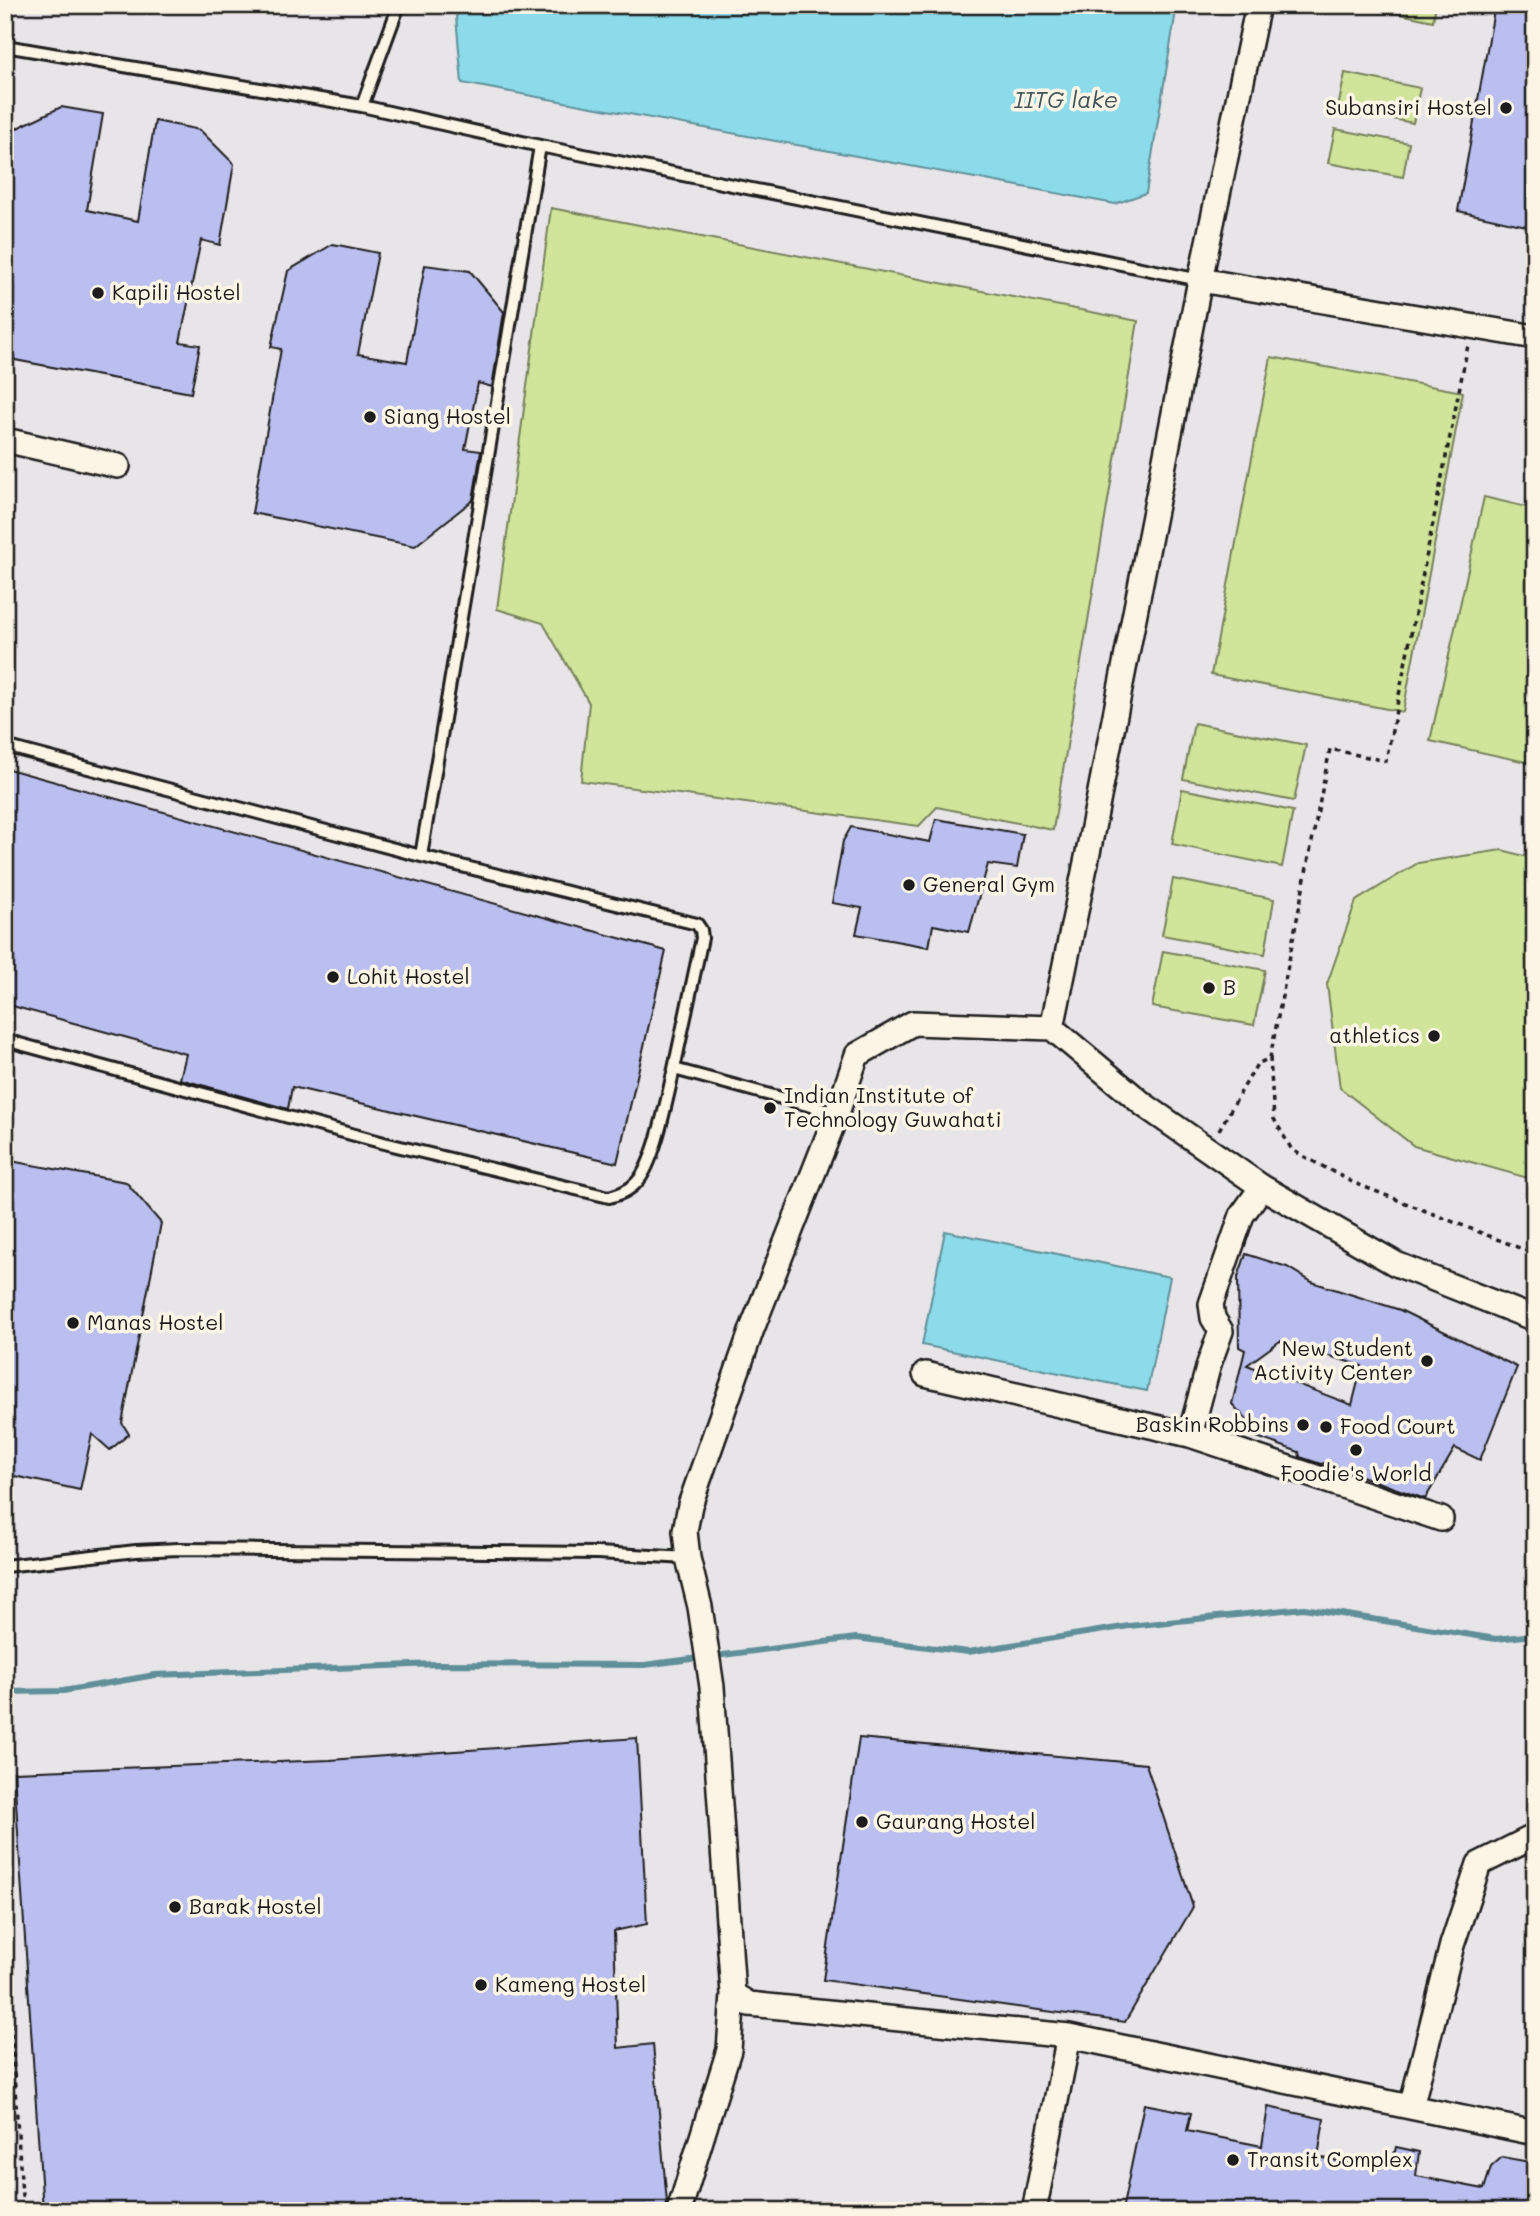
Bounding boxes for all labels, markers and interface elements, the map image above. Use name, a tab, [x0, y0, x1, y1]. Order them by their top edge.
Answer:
water label: IITG lake	[1014, 84, 1118, 114]
place label: Subansiri Hostel	[1325, 93, 1492, 120]
marker: Subansiri Hostel	[1498, 100, 1514, 116]
place label: Kapili Hostel	[112, 278, 241, 305]
marker: Kapili Hostel	[90, 285, 106, 301]
place label: Siang Hostel	[384, 402, 511, 429]
marker: Siang Hostel	[362, 409, 378, 425]
place label: General Gym	[923, 870, 1055, 897]
marker: General Gym	[901, 877, 917, 893]
place label: Lohit Hostel	[347, 962, 470, 989]
marker: Lohit Hostel	[325, 969, 341, 985]
place label: B	[1223, 973, 1236, 1000]
marker: B	[1201, 980, 1217, 996]
place label: athletics	[1329, 1021, 1420, 1048]
marker: athletics	[1426, 1028, 1442, 1044]
place label: Indian Institute of Technology Guwahati	[784, 1081, 1002, 1132]
marker: Indian Institute of Technology Guwahati	[762, 1100, 778, 1116]
place label: Manas Hostel	[87, 1308, 224, 1335]
marker: Manas Hostel	[65, 1315, 81, 1331]
place label: New Student Activity Center	[1254, 1334, 1413, 1385]
marker: New Student Activity Center	[1419, 1353, 1435, 1369]
place label: Baskin Robbins	[1136, 1410, 1289, 1437]
place label: Food Court	[1340, 1412, 1455, 1439]
marker: Baskin Robbins	[1295, 1417, 1311, 1433]
marker: Food Court	[1318, 1419, 1334, 1435]
marker: Foodie's World	[1348, 1442, 1364, 1458]
place label: Foodie's World	[1281, 1459, 1431, 1486]
place label: Gaurang Hostel	[876, 1807, 1035, 1834]
marker: Gaurang Hostel	[854, 1814, 870, 1830]
place label: Barak Hostel	[189, 1892, 322, 1919]
marker: Barak Hostel	[167, 1899, 183, 1915]
place label: Kameng Hostel	[495, 1970, 646, 1997]
marker: Kameng Hostel	[473, 1977, 489, 1993]
place label: Transit Complex	[1247, 2145, 1413, 2172]
marker: Transit Complex	[1225, 2152, 1241, 2168]

